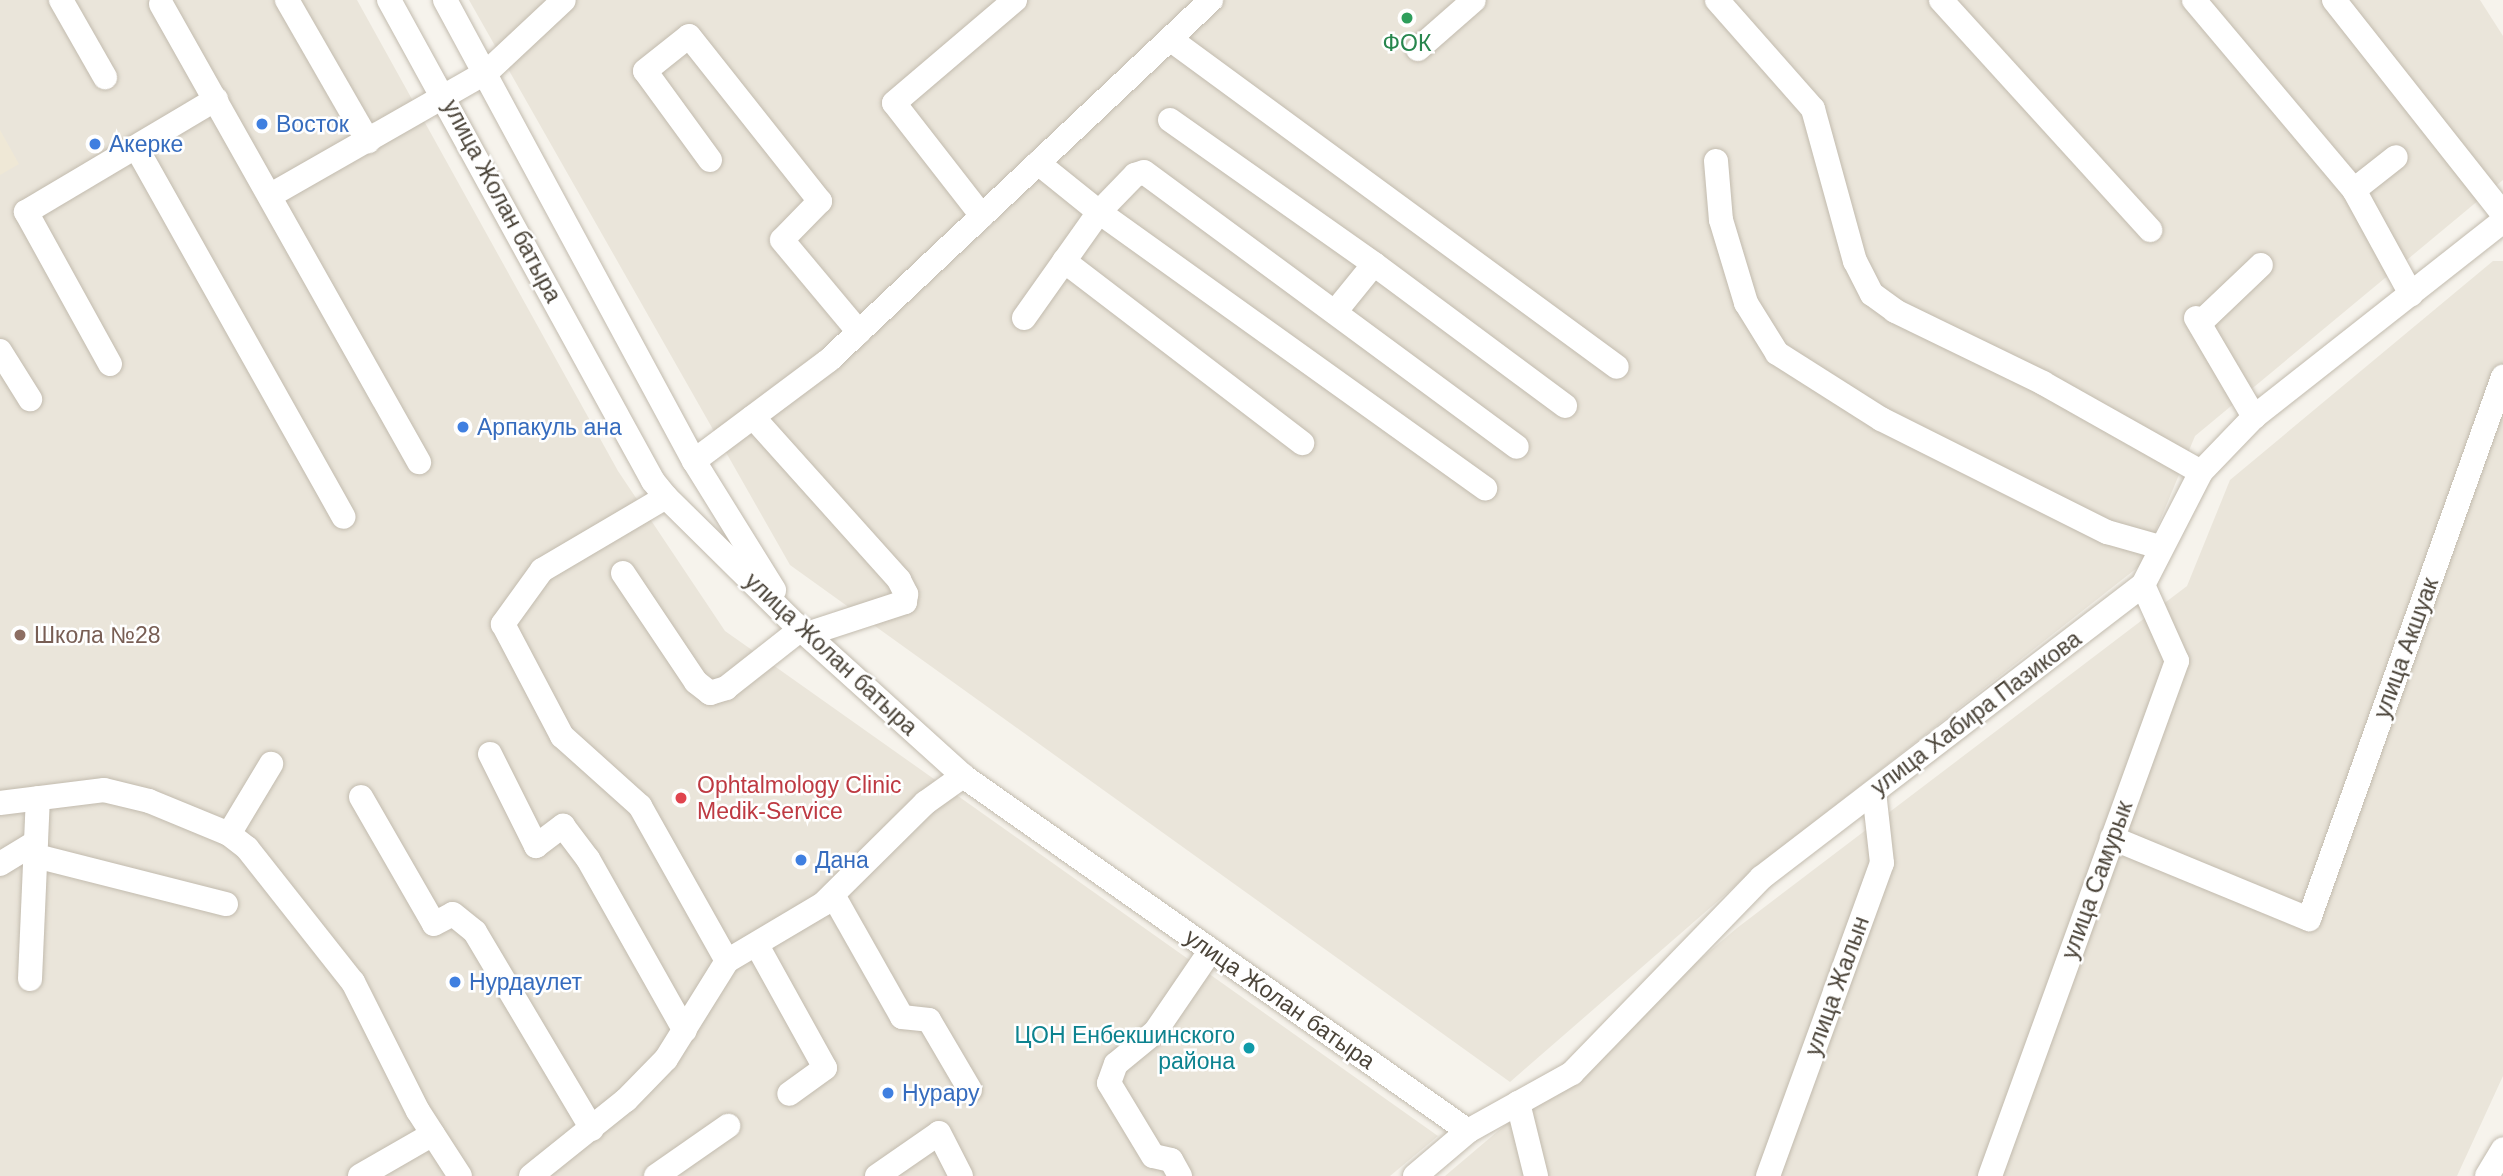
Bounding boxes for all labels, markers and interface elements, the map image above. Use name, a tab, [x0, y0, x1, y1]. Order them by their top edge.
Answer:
marker: ФОК	[1399, 10, 1415, 26]
place label: ФОК	[1383, 29, 1431, 57]
street label: улица Жолан батыра	[437, 95, 567, 307]
place label: Восток	[276, 110, 349, 138]
marker: Восток	[254, 116, 270, 132]
place label: Акерке	[109, 130, 183, 158]
marker: Акерке	[87, 136, 103, 152]
place label: Арпакуль ана	[477, 413, 622, 441]
marker: Арпакуль ана	[455, 419, 471, 435]
street label: улица Жолан батыра	[739, 567, 923, 741]
street label: улица Акшуак	[2368, 574, 2444, 722]
place label: Школа №28	[34, 621, 161, 649]
street label: улица Хабира Пазикова	[1865, 625, 2087, 801]
marker: Школа №28	[12, 627, 28, 643]
place label: Ophtalmology Clinic Medik-Service	[697, 771, 902, 825]
marker: Ophtalmology Clinic Medik-Service	[671, 788, 691, 808]
street label: улица Самурык	[2056, 797, 2138, 963]
place label: Дана	[815, 846, 869, 874]
marker: Дана	[793, 852, 809, 868]
street label: улица Жалын	[1799, 912, 1875, 1060]
street label: улица Жолан батыра	[1180, 923, 1380, 1075]
place label: Нурдаулет	[469, 968, 582, 996]
marker: Нурдаулет	[447, 974, 463, 990]
place label: ЦОН Енбекшинского района	[1015, 1021, 1235, 1075]
marker: ЦОН Енбекшинского района	[1241, 1040, 1257, 1056]
place label: Нурару	[902, 1079, 979, 1107]
marker: Нурару	[880, 1085, 896, 1101]

